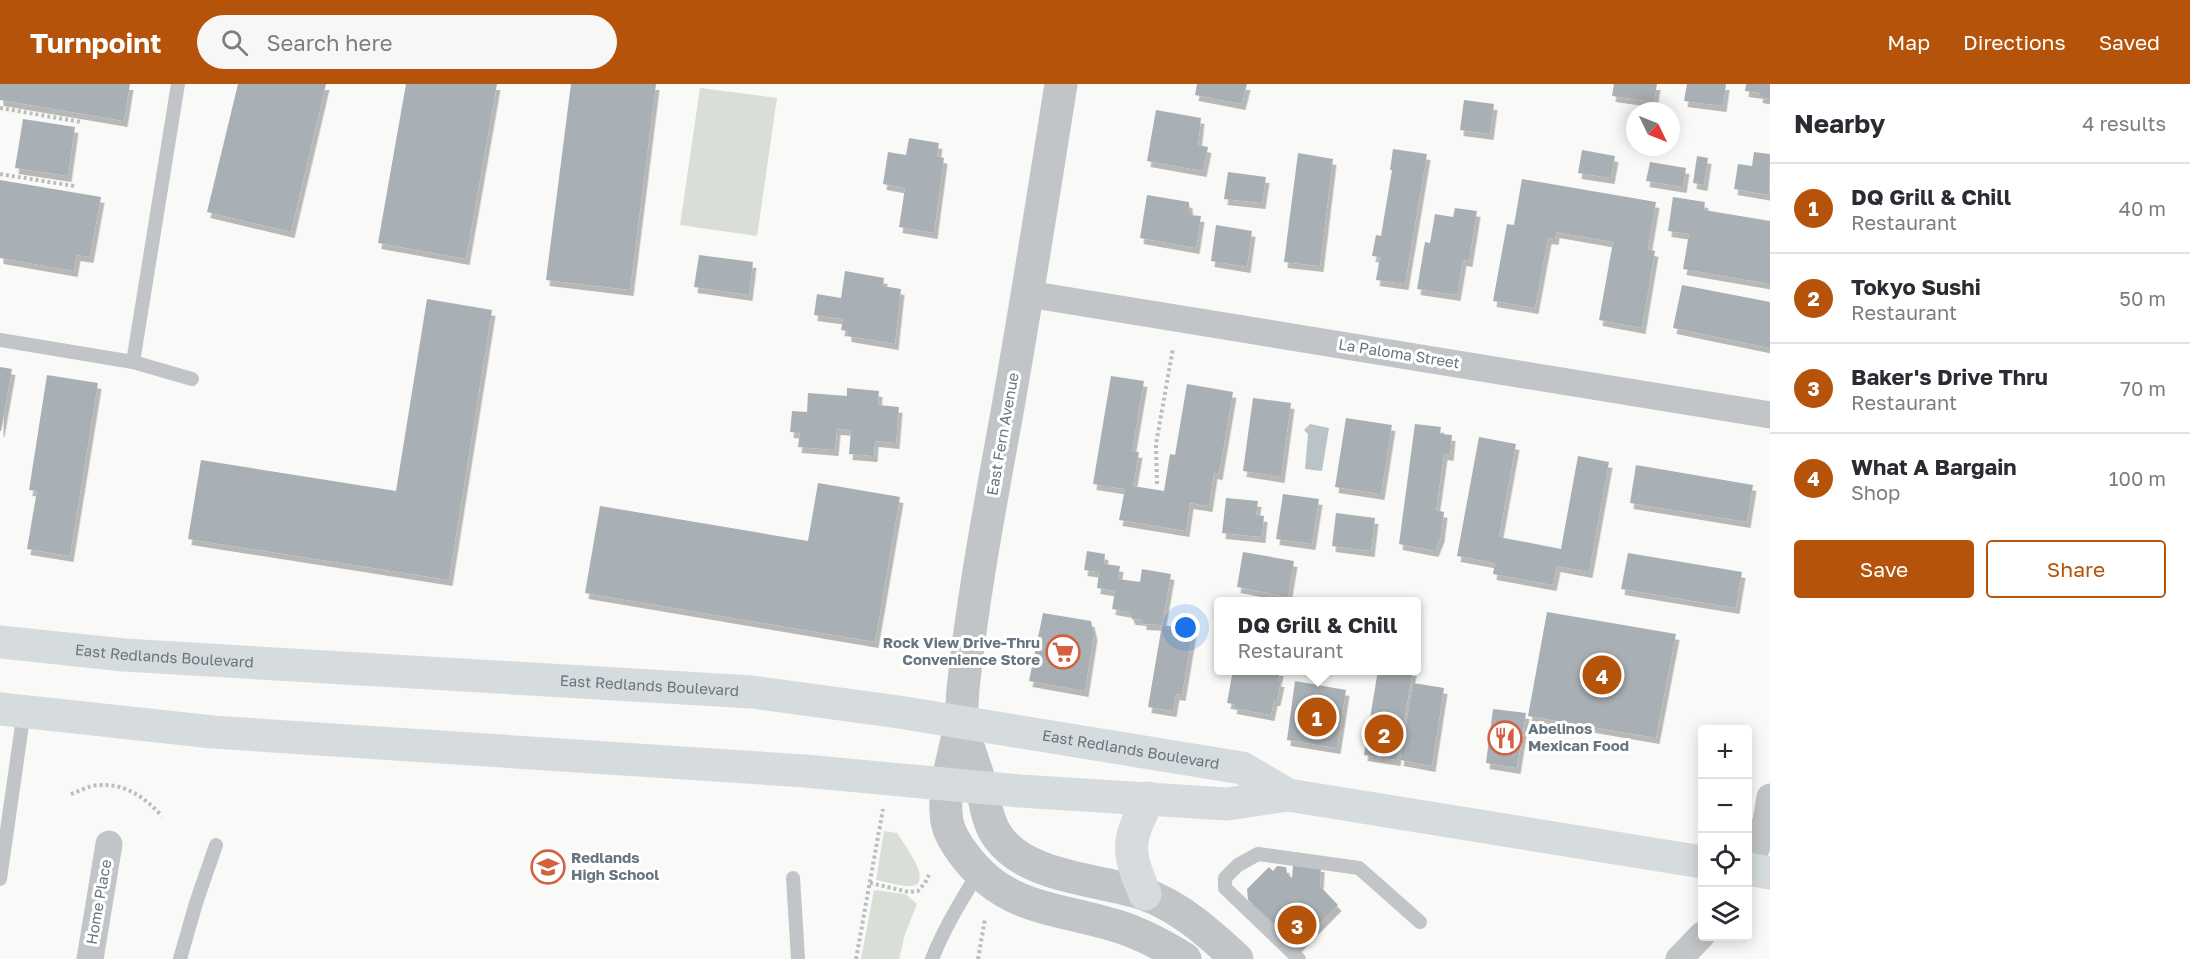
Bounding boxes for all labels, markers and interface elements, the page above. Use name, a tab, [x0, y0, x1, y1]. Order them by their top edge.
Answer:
search box	[197, 15, 617, 69]
text: Turnpoint	[30, 26, 161, 59]
icon: search	[218, 26, 251, 59]
text: Search here	[266, 29, 393, 56]
text: Map	[1887, 29, 1930, 55]
text: Directions	[1963, 29, 2066, 55]
text: Saved	[2099, 29, 2160, 55]
north arrow	[1626, 102, 1680, 156]
text: Nearby	[1794, 108, 1885, 139]
text: 4 results	[2082, 111, 2166, 135]
text: DQ Grill & Chill	[1851, 183, 2011, 210]
text: 1	[1808, 196, 1819, 220]
text: 40 m	[2119, 196, 2166, 220]
text: Restaurant	[1851, 210, 1957, 234]
text: Tokyo Sushi	[1851, 273, 1981, 300]
text: 2	[1807, 286, 1820, 310]
text: 50 m	[2119, 286, 2166, 310]
text: Restaurant	[1851, 300, 1957, 324]
street label: La Paloma Street	[1337, 335, 1461, 371]
text: Baker's Drive Thru	[1851, 363, 2048, 390]
street label: East Fern Avenue	[982, 371, 1022, 497]
text: 3	[1807, 376, 1820, 400]
text: 70 m	[2120, 376, 2166, 400]
text: Restaurant	[1851, 390, 1957, 414]
text: What A Bargain	[1851, 453, 2017, 480]
text: 4	[1807, 466, 1820, 490]
text: 100 m	[2109, 466, 2166, 490]
text: Shop	[1851, 480, 1900, 504]
button: Save	[1794, 540, 1974, 598]
button: Share	[1986, 540, 2166, 598]
popup	[1214, 597, 1421, 675]
text: DQ Grill & Chill	[1237, 611, 1398, 638]
your location	[1171, 613, 1200, 642]
place label: Rock View Drive-Thru Convenience Store	[883, 633, 1040, 668]
supermarket icon: Rock View Drive-Thru Convenience Store	[1045, 634, 1081, 670]
text: Restaurant	[1237, 638, 1343, 662]
street label: East Redlands Boulevard	[74, 640, 254, 671]
pin: 4	[1582, 652, 1622, 698]
street label: East Redlands Boulevard	[559, 671, 739, 699]
pin: 1	[1298, 694, 1336, 740]
pin: 2	[1364, 712, 1404, 756]
place label: Abelinos Mexican Food	[1528, 719, 1629, 754]
restaurant icon: Abelinos Mexican Food	[1487, 720, 1523, 756]
map controls	[1698, 725, 1752, 941]
button: +	[1698, 725, 1752, 779]
street label: East Redlands Boulevard	[1041, 726, 1221, 772]
button: −	[1698, 779, 1752, 833]
button: locate	[1698, 833, 1752, 887]
place label: Redlands High School	[571, 848, 659, 883]
school or university icon: Redlands High School	[530, 849, 566, 885]
street label: Home Place	[82, 858, 114, 946]
button: layers	[1698, 887, 1752, 941]
pin: 3	[1278, 902, 1316, 948]

